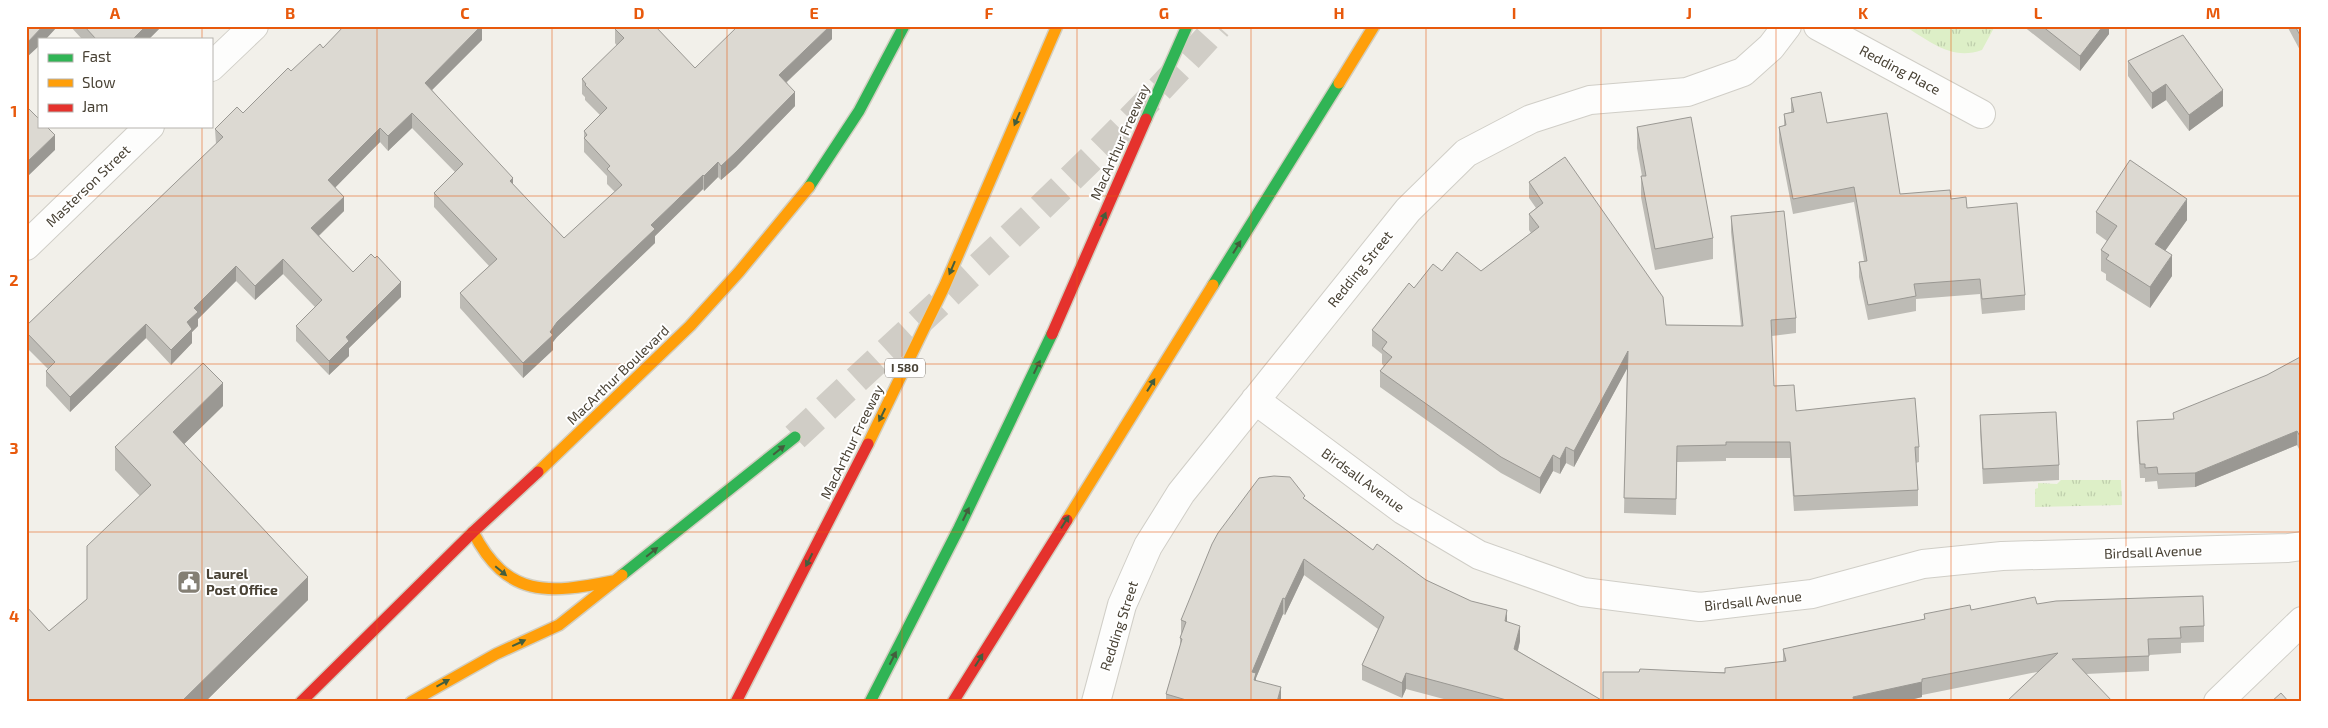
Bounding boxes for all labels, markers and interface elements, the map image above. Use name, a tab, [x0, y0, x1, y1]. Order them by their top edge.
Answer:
text: A	[110, 3, 121, 22]
text: B	[285, 3, 295, 22]
text: C	[460, 3, 470, 22]
text: D	[634, 3, 645, 22]
text: E	[809, 3, 819, 22]
text: F	[985, 3, 994, 22]
text: G	[1159, 3, 1169, 22]
text: H	[1333, 3, 1345, 22]
text: I	[1512, 3, 1516, 22]
text: J	[1686, 3, 1692, 22]
text: K	[1858, 3, 1869, 22]
text: L	[2034, 3, 2043, 22]
text: M	[2206, 3, 2220, 22]
legend	[38, 38, 212, 128]
street label: Redding Place	[1857, 41, 1944, 98]
text: Fast	[82, 47, 112, 65]
text: Slow	[82, 73, 116, 91]
street label: MacArthur Freeway	[1086, 81, 1153, 203]
text: Jam	[82, 97, 108, 115]
text: 1	[11, 101, 17, 120]
one-way arrow	[1013, 112, 1021, 126]
street label: Masterson Street	[42, 141, 133, 230]
one-way arrow	[1100, 212, 1108, 226]
street label: Redding Street	[1324, 227, 1396, 310]
one-way arrow	[1232, 240, 1242, 253]
one-way arrow	[948, 261, 956, 275]
text: 2	[9, 270, 19, 289]
street label: MacArthur Boulevard	[563, 321, 672, 428]
road number: I 580	[885, 358, 925, 378]
one-way arrow	[1033, 360, 1041, 374]
one-way arrow	[1146, 378, 1156, 391]
street label: MacArthur Freeway	[816, 381, 887, 502]
one-way arrow	[878, 408, 886, 422]
text: 3	[9, 438, 19, 457]
street label: Birdsall Avenue	[1319, 444, 1408, 515]
one-way arrow	[772, 445, 785, 456]
one-way arrow	[962, 506, 971, 521]
one-way arrow	[1060, 516, 1070, 529]
street label: Birdsall Avenue	[2104, 541, 2202, 562]
one-way arrow	[646, 546, 659, 557]
one-way arrow	[805, 553, 813, 567]
place label: Laurel Post Office	[206, 565, 278, 598]
one-way arrow	[494, 566, 507, 577]
public building icon: Laurel Post Office	[176, 569, 202, 595]
street label: Redding Street	[1096, 579, 1141, 673]
street label: Birdsall Avenue	[1703, 587, 1803, 614]
text: 4	[9, 606, 19, 625]
one-way arrow	[512, 639, 526, 647]
one-way arrow	[889, 651, 897, 666]
one-way arrow	[975, 654, 984, 667]
one-way arrow	[436, 678, 450, 687]

